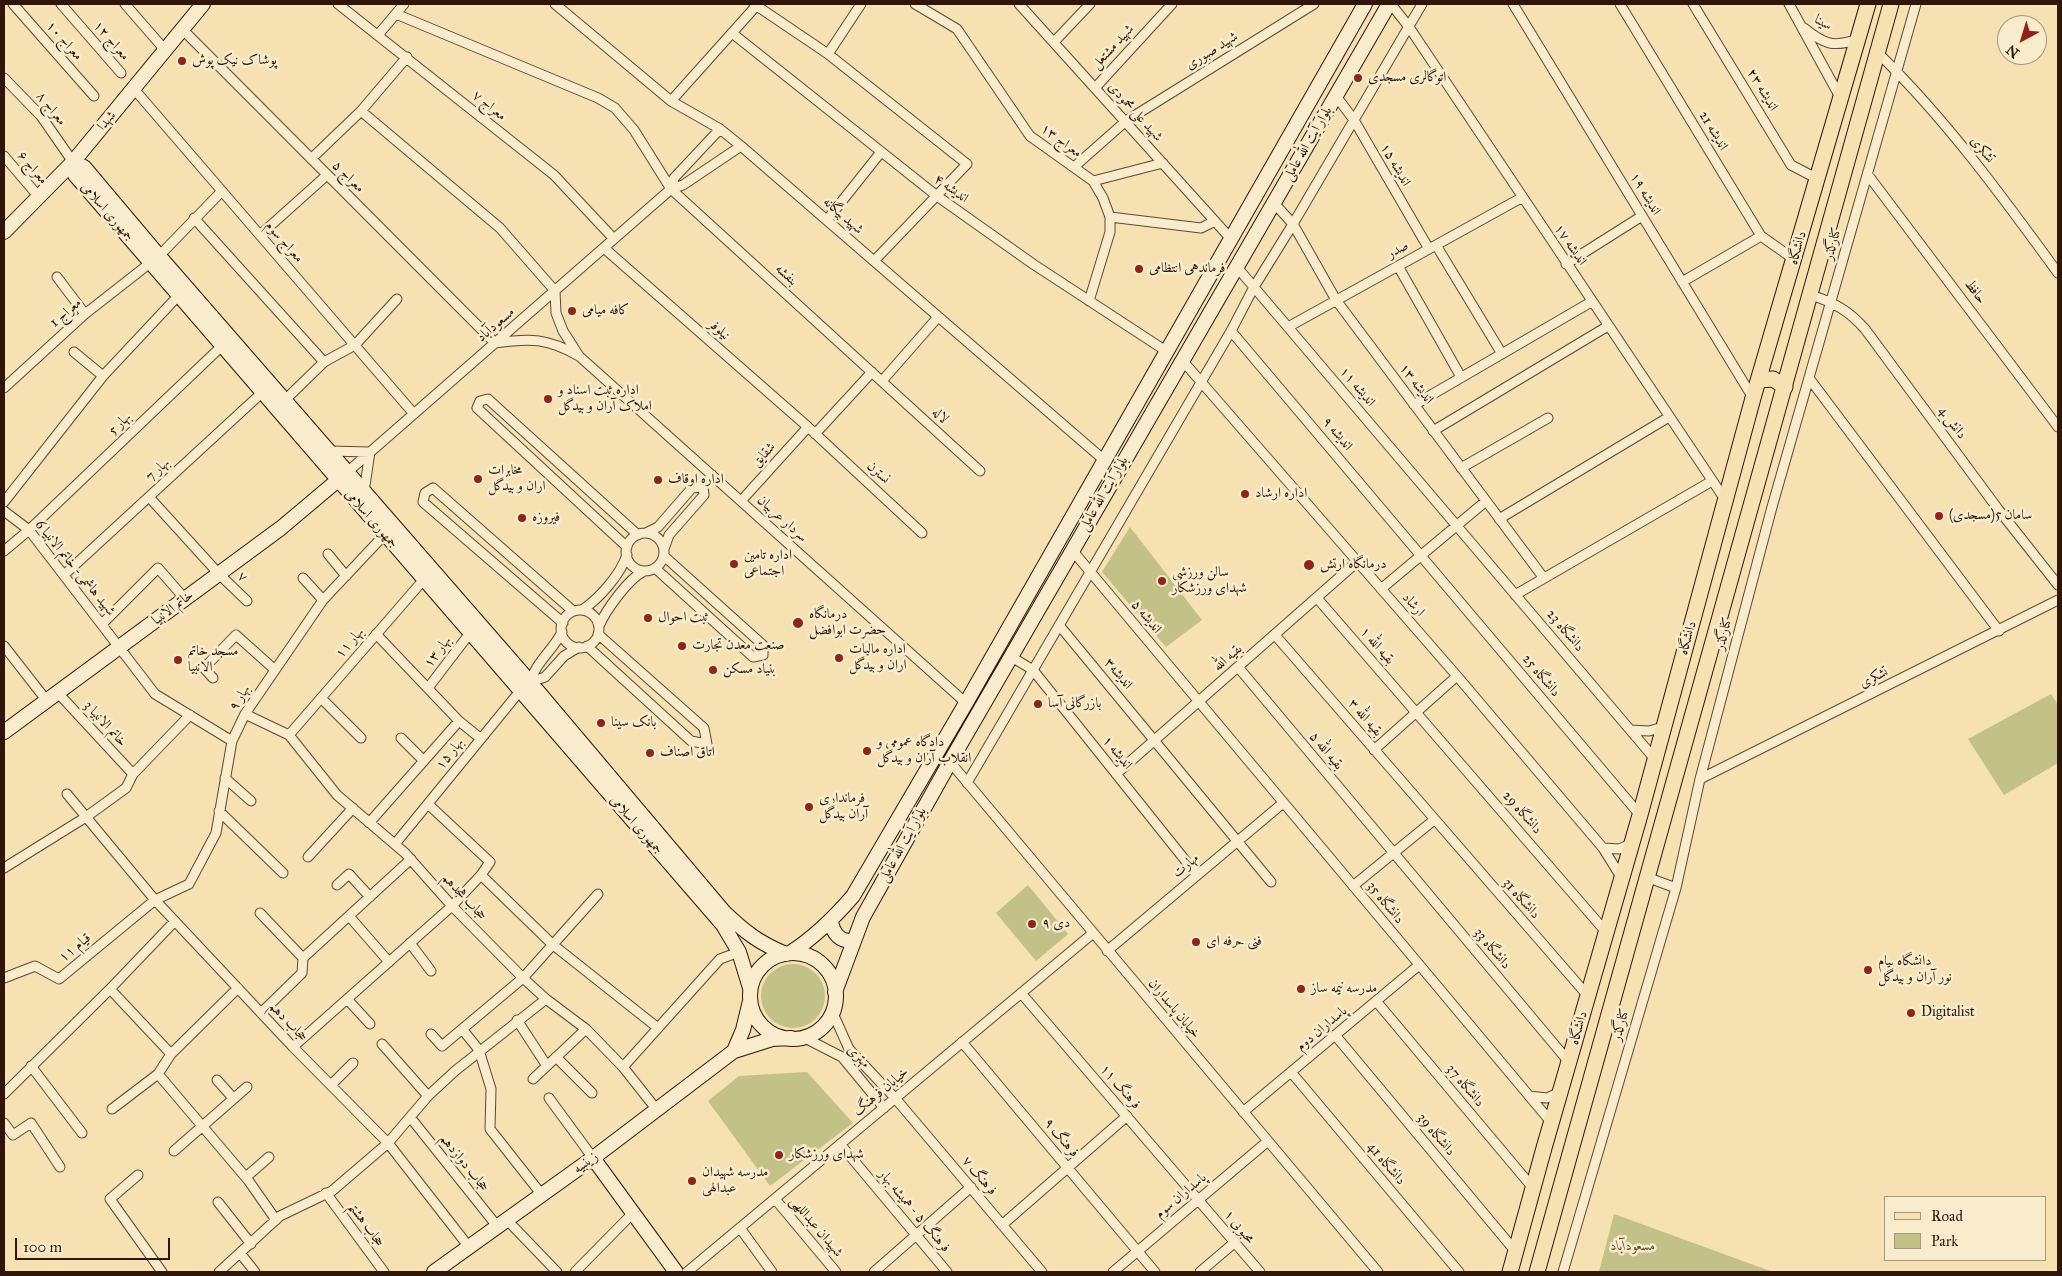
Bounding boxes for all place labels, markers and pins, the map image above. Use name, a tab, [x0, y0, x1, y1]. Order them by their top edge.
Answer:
place label: پوشاک نیک پوش	[192, 53, 277, 69]
marker: پوشاک نیک پوش	[176, 55, 188, 67]
place label: اتوگالری مسجدی	[1368, 70, 1446, 86]
marker: اتوگالری مسجدی	[1352, 72, 1364, 84]
place label: فرماندهی انتظامی	[1149, 261, 1225, 277]
marker: فرماندهی انتظامی	[1133, 263, 1145, 275]
place label: کافه میامی	[582, 303, 629, 319]
marker: کافه میامی	[566, 305, 578, 317]
place label: اداره ثبت اسناد و املاک آران و بیدگل	[558, 383, 652, 416]
marker: اداره ثبت اسناد و املاک آران و بیدگل	[542, 393, 554, 405]
place label: مخابرات اران و بیدگل	[488, 463, 546, 496]
place label: اداره اوقاف	[668, 472, 724, 488]
marker: مخابرات اران و بیدگل	[472, 473, 484, 485]
marker: اداره اوقاف	[652, 474, 664, 486]
place label: اداره ارشاد	[1255, 486, 1307, 502]
marker: اداره ارشاد	[1239, 488, 1251, 500]
place label: سامان 5(مسجدی)	[1949, 508, 2032, 524]
place label: فیروزه	[532, 510, 560, 526]
marker: سامان 5(مسجدی)	[1933, 510, 1945, 522]
marker: فیروزه	[516, 512, 528, 524]
place label: اداره تامین اجتماعی	[744, 548, 792, 580]
place label: درمانگاه ارتش	[1320, 557, 1387, 573]
marker: اداره تامین اجتماعی	[728, 558, 740, 570]
marker: درمانگاه ارتش	[1302, 558, 1316, 572]
place label: سالن ورزشی شهدای ورزشکار	[1172, 565, 1247, 598]
marker: سالن ورزشی شهدای ورزشکار	[1156, 575, 1168, 587]
place label: درمانگاه حضرت ابوافضل	[809, 607, 886, 640]
place label: ثبت احوال	[658, 610, 709, 626]
marker: ثبت احوال	[642, 612, 654, 624]
marker: درمانگاه حضرت ابوافضل	[791, 616, 805, 630]
place label: صنعت معدن تجارت	[692, 638, 785, 654]
marker: صنعت معدن تجارت	[676, 640, 688, 652]
place label: اداره مالیات اران و بیدگل	[849, 642, 907, 674]
place label: مسجد خاتم الانبیا	[188, 644, 238, 676]
marker: اداره مالیات اران و بیدگل	[833, 652, 845, 664]
marker: مسجد خاتم الانبیا	[172, 654, 184, 666]
place label: بنیاد مسکن	[723, 662, 776, 678]
marker: بنیاد مسکن	[707, 664, 719, 676]
place label: بازرگانی آسا	[1048, 696, 1101, 712]
marker: بازرگانی آسا	[1032, 698, 1044, 710]
place label: بانک سینا	[611, 715, 656, 731]
marker: بانک سینا	[595, 717, 607, 729]
place label: دادگاه عمومی و انقلاب آران و بیدگل	[877, 735, 971, 768]
place label: اتاق اصناف	[660, 745, 715, 761]
marker: دادگاه عمومی و انقلاب آران و بیدگل	[861, 745, 873, 757]
marker: اتاق اصناف	[644, 747, 656, 759]
place label: فرمانداری آران بیدگل	[819, 791, 868, 824]
marker: فرمانداری آران بیدگل	[803, 801, 815, 813]
place label: ۹ دی	[1042, 916, 1070, 932]
marker: ۹ دی	[1026, 918, 1038, 930]
place label: فنی حرفه ای	[1206, 934, 1262, 950]
marker: فنی حرفه ای	[1190, 936, 1202, 948]
place label: دانشگاه پیام نور آران و بیدگل	[1878, 954, 1952, 986]
marker: دانشگاه پیام نور آران و بیدگل	[1862, 964, 1874, 976]
place label: مدرسه نیمه ساز	[1311, 981, 1377, 997]
marker: مدرسه نیمه ساز	[1295, 983, 1307, 995]
place label: Digitalist	[1921, 1005, 1975, 1021]
marker: Digitalist	[1905, 1007, 1917, 1019]
place label: شهدای ورزشکار	[789, 1147, 864, 1163]
marker: شهدای ورزشکار	[773, 1149, 785, 1161]
place label: مدرسه شهیدان عبدالهی	[702, 1165, 768, 1198]
marker: مدرسه شهیدان عبدالهی	[686, 1175, 698, 1187]

